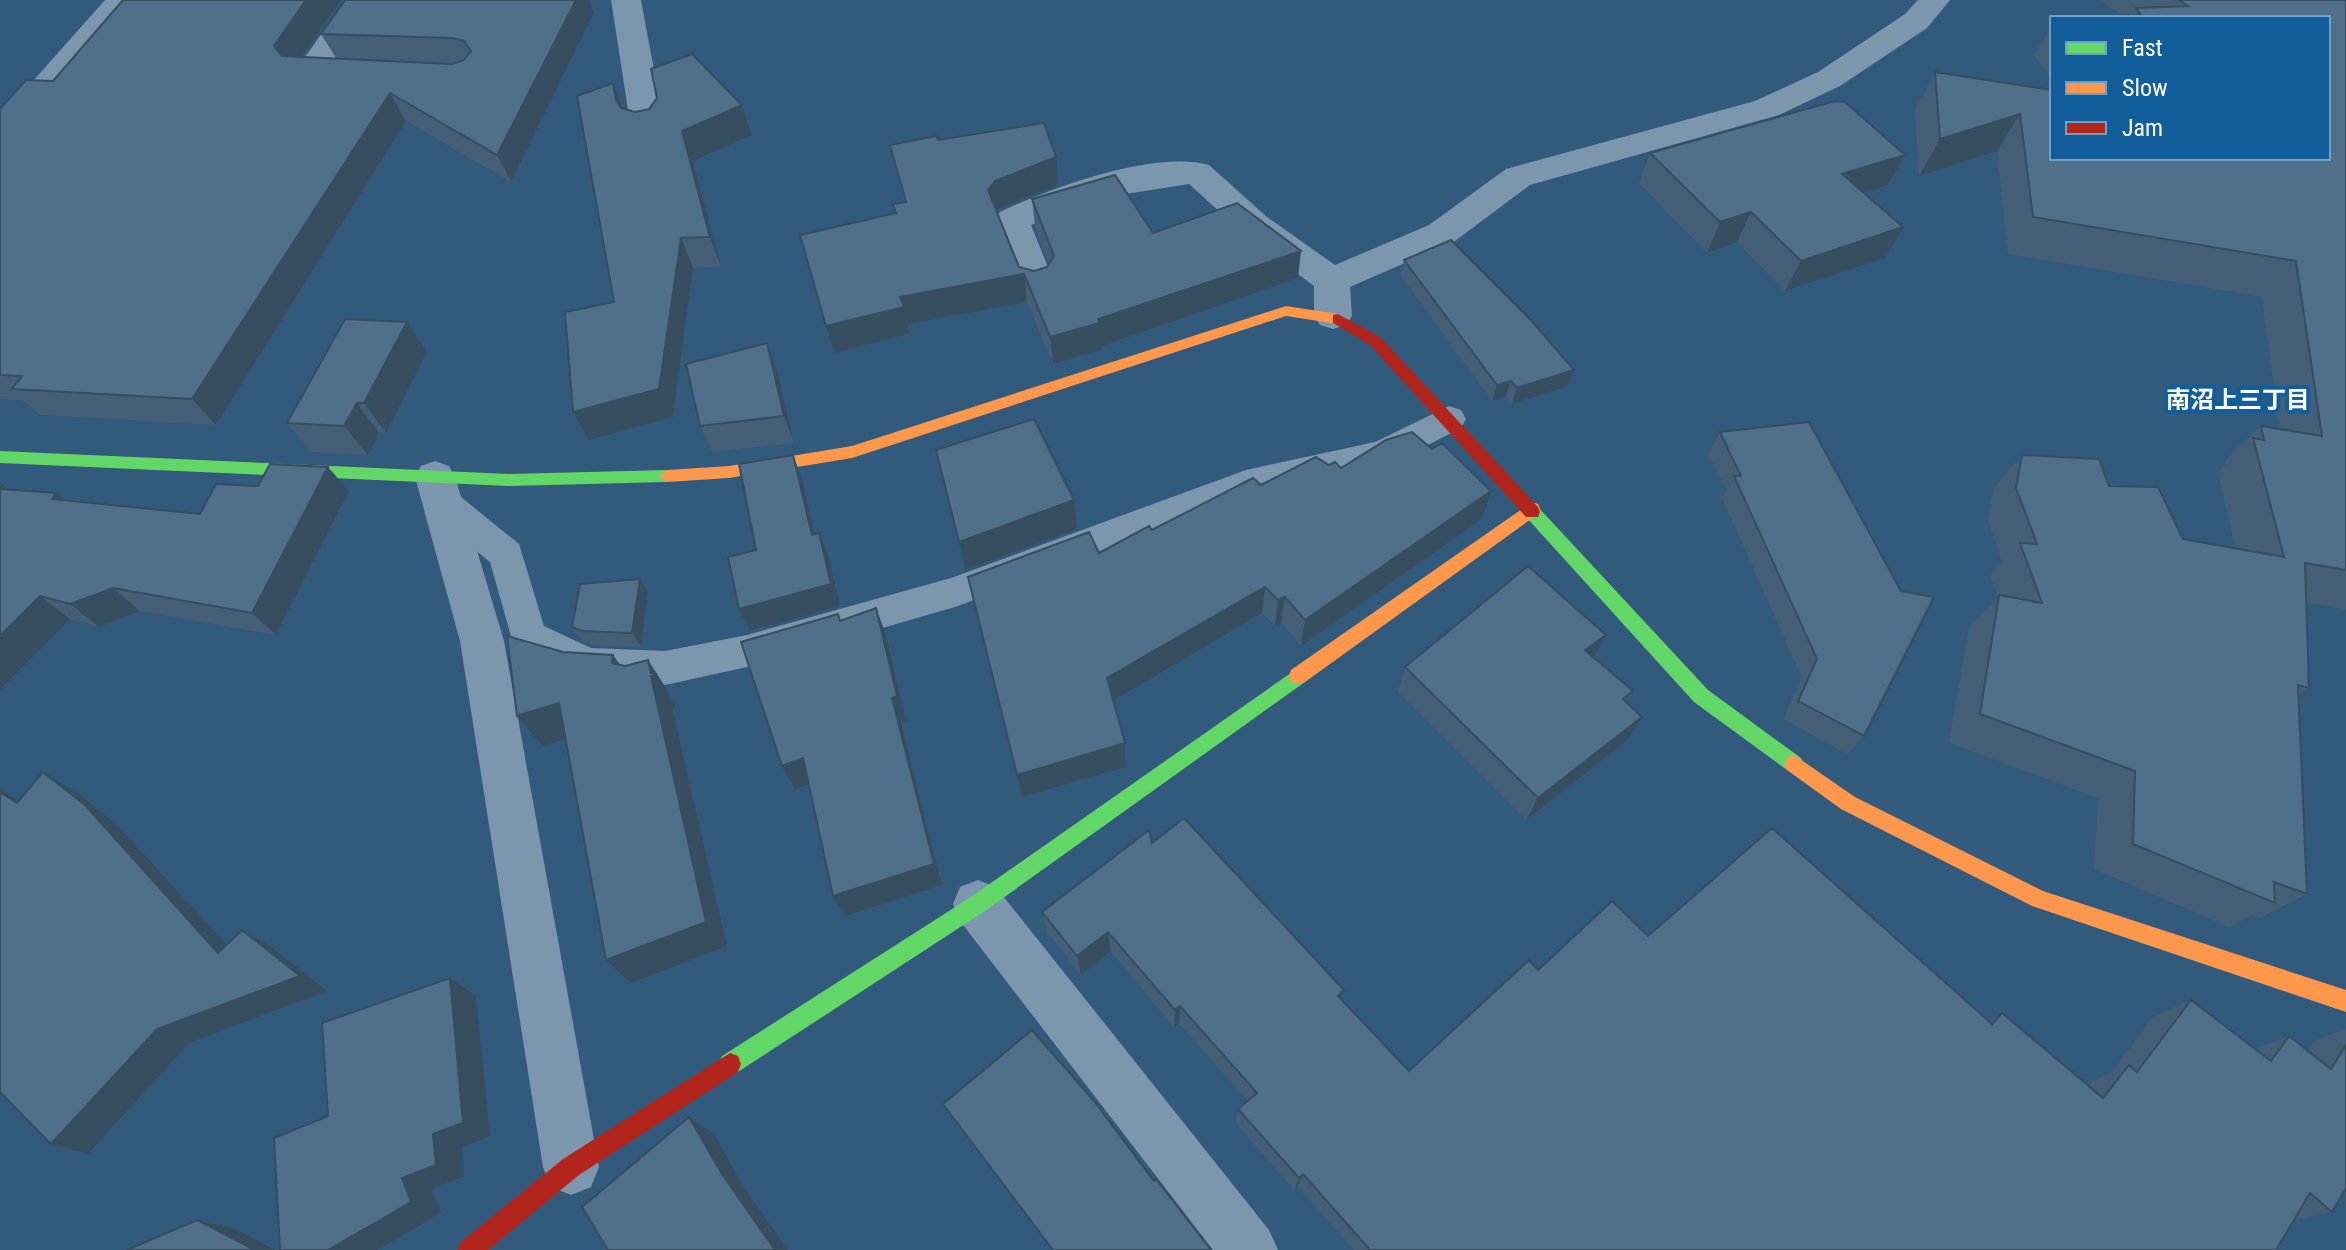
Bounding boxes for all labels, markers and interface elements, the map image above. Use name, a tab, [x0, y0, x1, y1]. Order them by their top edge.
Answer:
legend	[2050, 16, 2330, 160]
text: Fast	[2122, 34, 2163, 62]
text: Slow	[2122, 74, 2168, 102]
text: Jam	[2122, 114, 2163, 142]
district label: 南沼上三丁目	[2166, 386, 2310, 414]

